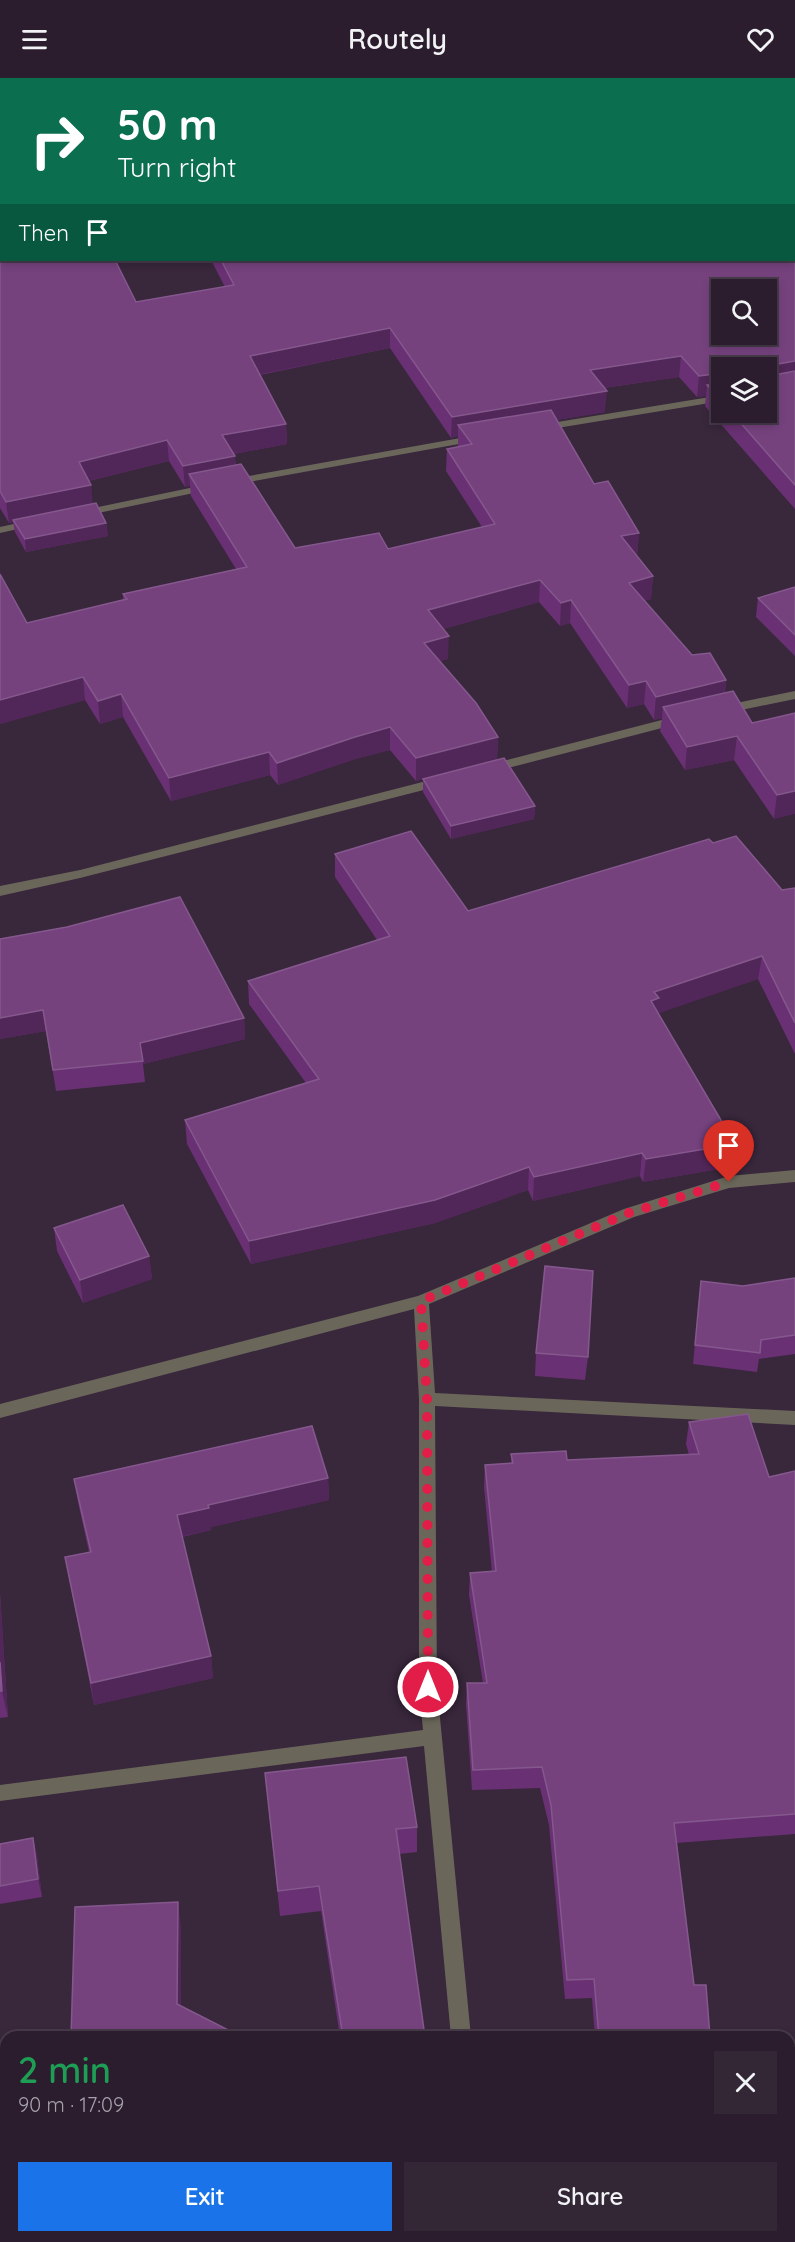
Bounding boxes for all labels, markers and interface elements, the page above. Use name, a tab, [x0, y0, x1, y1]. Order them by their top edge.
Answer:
text: Routely	[348, 22, 447, 56]
icon: menu	[18, 23, 51, 56]
icon: heart	[744, 23, 777, 56]
text: 50 m	[117, 98, 217, 151]
icon: right	[18, 102, 96, 180]
text: Turn right	[117, 150, 236, 184]
icon: arrive	[81, 216, 114, 249]
text: Then	[18, 219, 69, 247]
map controls	[711, 279, 777, 423]
button: search	[711, 279, 777, 345]
button: layers	[711, 357, 777, 423]
pin	[703, 1120, 754, 1182]
icon: arrive	[712, 1129, 745, 1162]
position arrow	[396, 1655, 460, 1719]
text: 2 min	[18, 2047, 111, 2092]
button: close	[714, 2051, 777, 2114]
text: 90 m · 17:09	[18, 2092, 124, 2117]
button: Exit	[18, 2162, 392, 2231]
button: Share	[404, 2162, 777, 2231]

